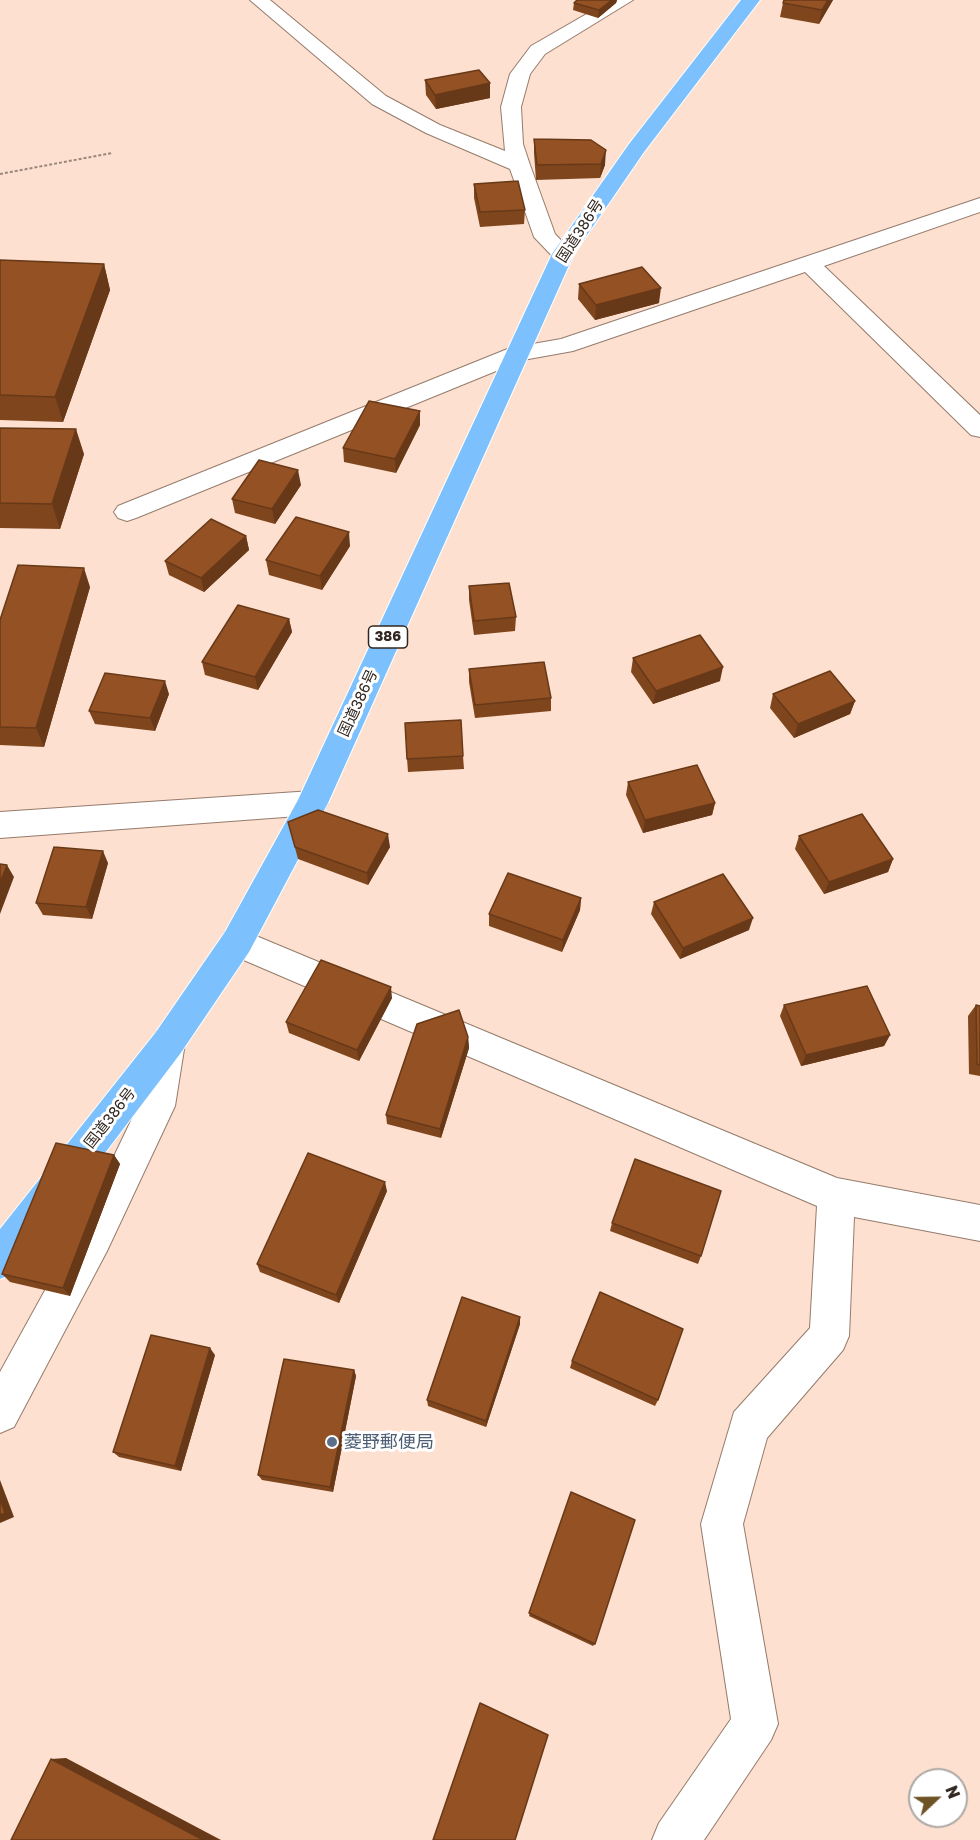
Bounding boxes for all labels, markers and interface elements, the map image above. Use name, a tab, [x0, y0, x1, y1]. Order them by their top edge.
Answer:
street label: 国道386号	[553, 196, 607, 266]
road number: 386	[368, 626, 408, 648]
street label: 国道386号	[335, 667, 381, 739]
street label: 国道386号	[81, 1084, 139, 1152]
place label: 菱野郵便局	[344, 1431, 434, 1453]
marker: 菱野郵便局	[325, 1435, 339, 1449]
north arrow	[908, 1768, 968, 1828]
text: N	[941, 1783, 964, 1801]

